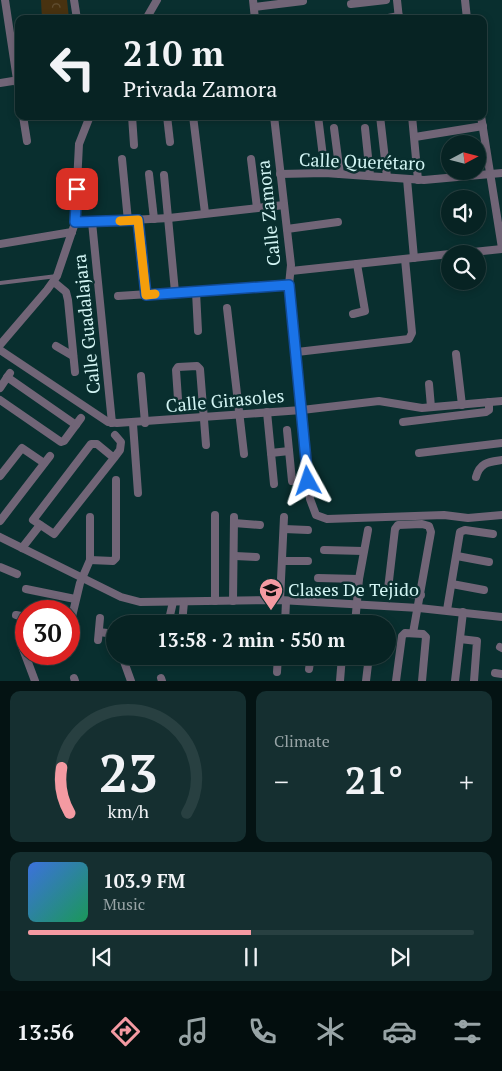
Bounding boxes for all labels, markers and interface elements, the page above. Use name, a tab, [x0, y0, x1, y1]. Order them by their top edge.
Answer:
text: 210 m	[123, 30, 224, 76]
icon: left	[40, 35, 105, 100]
text: Privada Zamora	[123, 74, 277, 103]
north arrow	[441, 135, 486, 180]
map controls	[441, 135, 486, 290]
street label: Calle Querétaro	[299, 147, 426, 175]
street label: Calle Zamora	[251, 159, 286, 267]
pin	[56, 168, 98, 210]
icon: arrive	[63, 175, 91, 203]
button: sound	[441, 190, 486, 235]
button: search	[441, 245, 486, 290]
street label: Calle Guadalajara	[67, 253, 105, 395]
street label: Calle Girasoles	[165, 383, 285, 417]
position arrow	[281, 454, 333, 506]
school or university icon: Clases De Tejido	[258, 577, 284, 611]
place label: Clases De Tejido	[288, 577, 419, 601]
speed limit sign: 30	[15, 600, 80, 665]
text: 13:58 · 2 min · 550 m	[157, 627, 345, 652]
text: Climate	[274, 730, 330, 752]
text: 23	[99, 738, 157, 807]
text: 21°	[345, 755, 403, 805]
text: −	[274, 763, 289, 800]
text: +	[459, 763, 474, 800]
text: km/h	[107, 799, 149, 823]
text: 103.9 FM	[103, 868, 185, 893]
text: Music	[103, 893, 145, 915]
icon: previous	[88, 943, 116, 971]
icon: pause	[237, 943, 265, 971]
icon: next	[386, 943, 414, 971]
icon: directions	[108, 1014, 143, 1049]
icon: music	[176, 1014, 211, 1049]
icon: phone	[245, 1014, 280, 1049]
icon: climate	[313, 1014, 348, 1049]
icon: car	[382, 1014, 417, 1049]
icon: filters	[450, 1014, 485, 1049]
text: 13:56	[17, 1017, 74, 1046]

